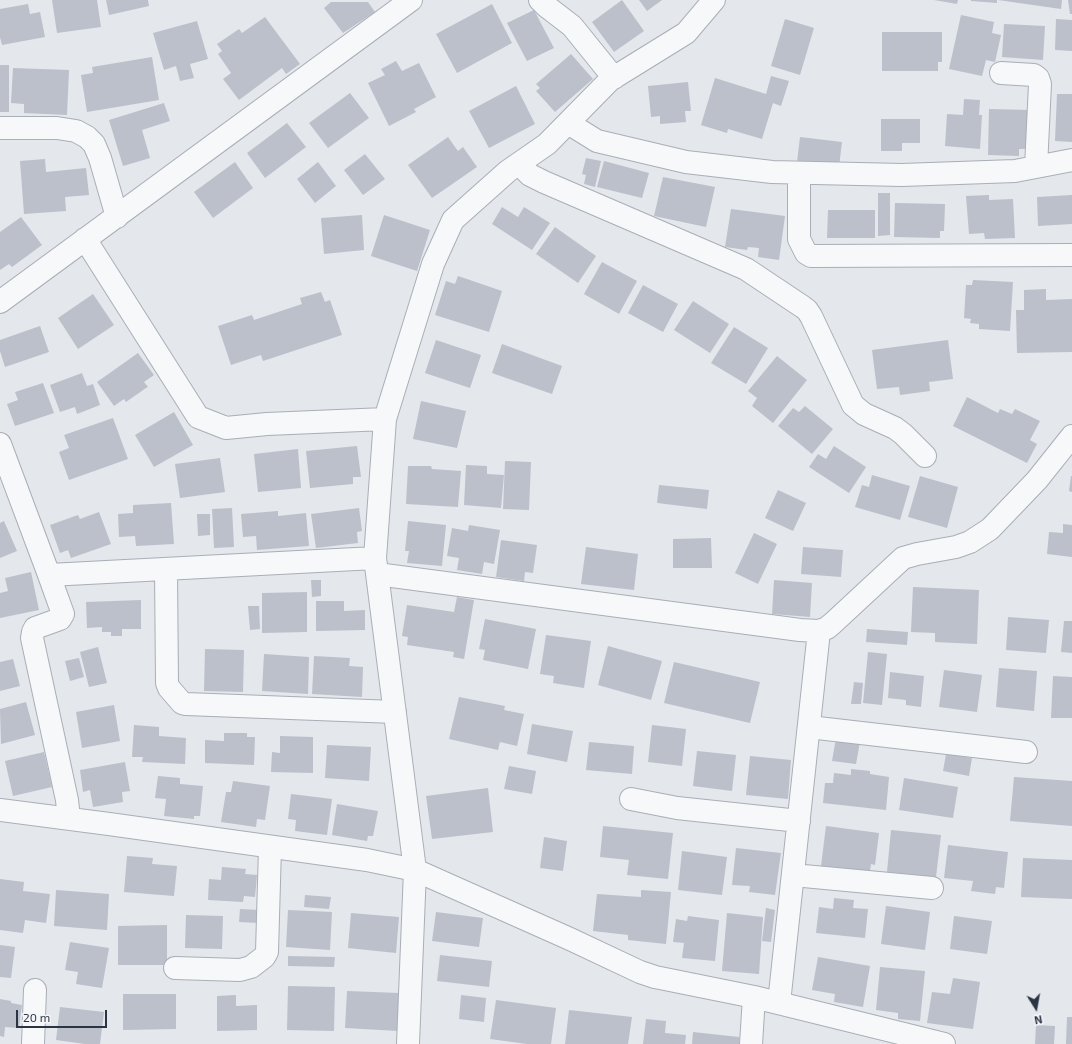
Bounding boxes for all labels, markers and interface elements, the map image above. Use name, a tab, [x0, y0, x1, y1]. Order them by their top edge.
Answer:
north arrow	[1016, 988, 1056, 1028]
scale bar	[18, 1002, 109, 1028]
text: 20 m	[23, 1010, 50, 1024]
text: N	[1033, 1013, 1044, 1027]

